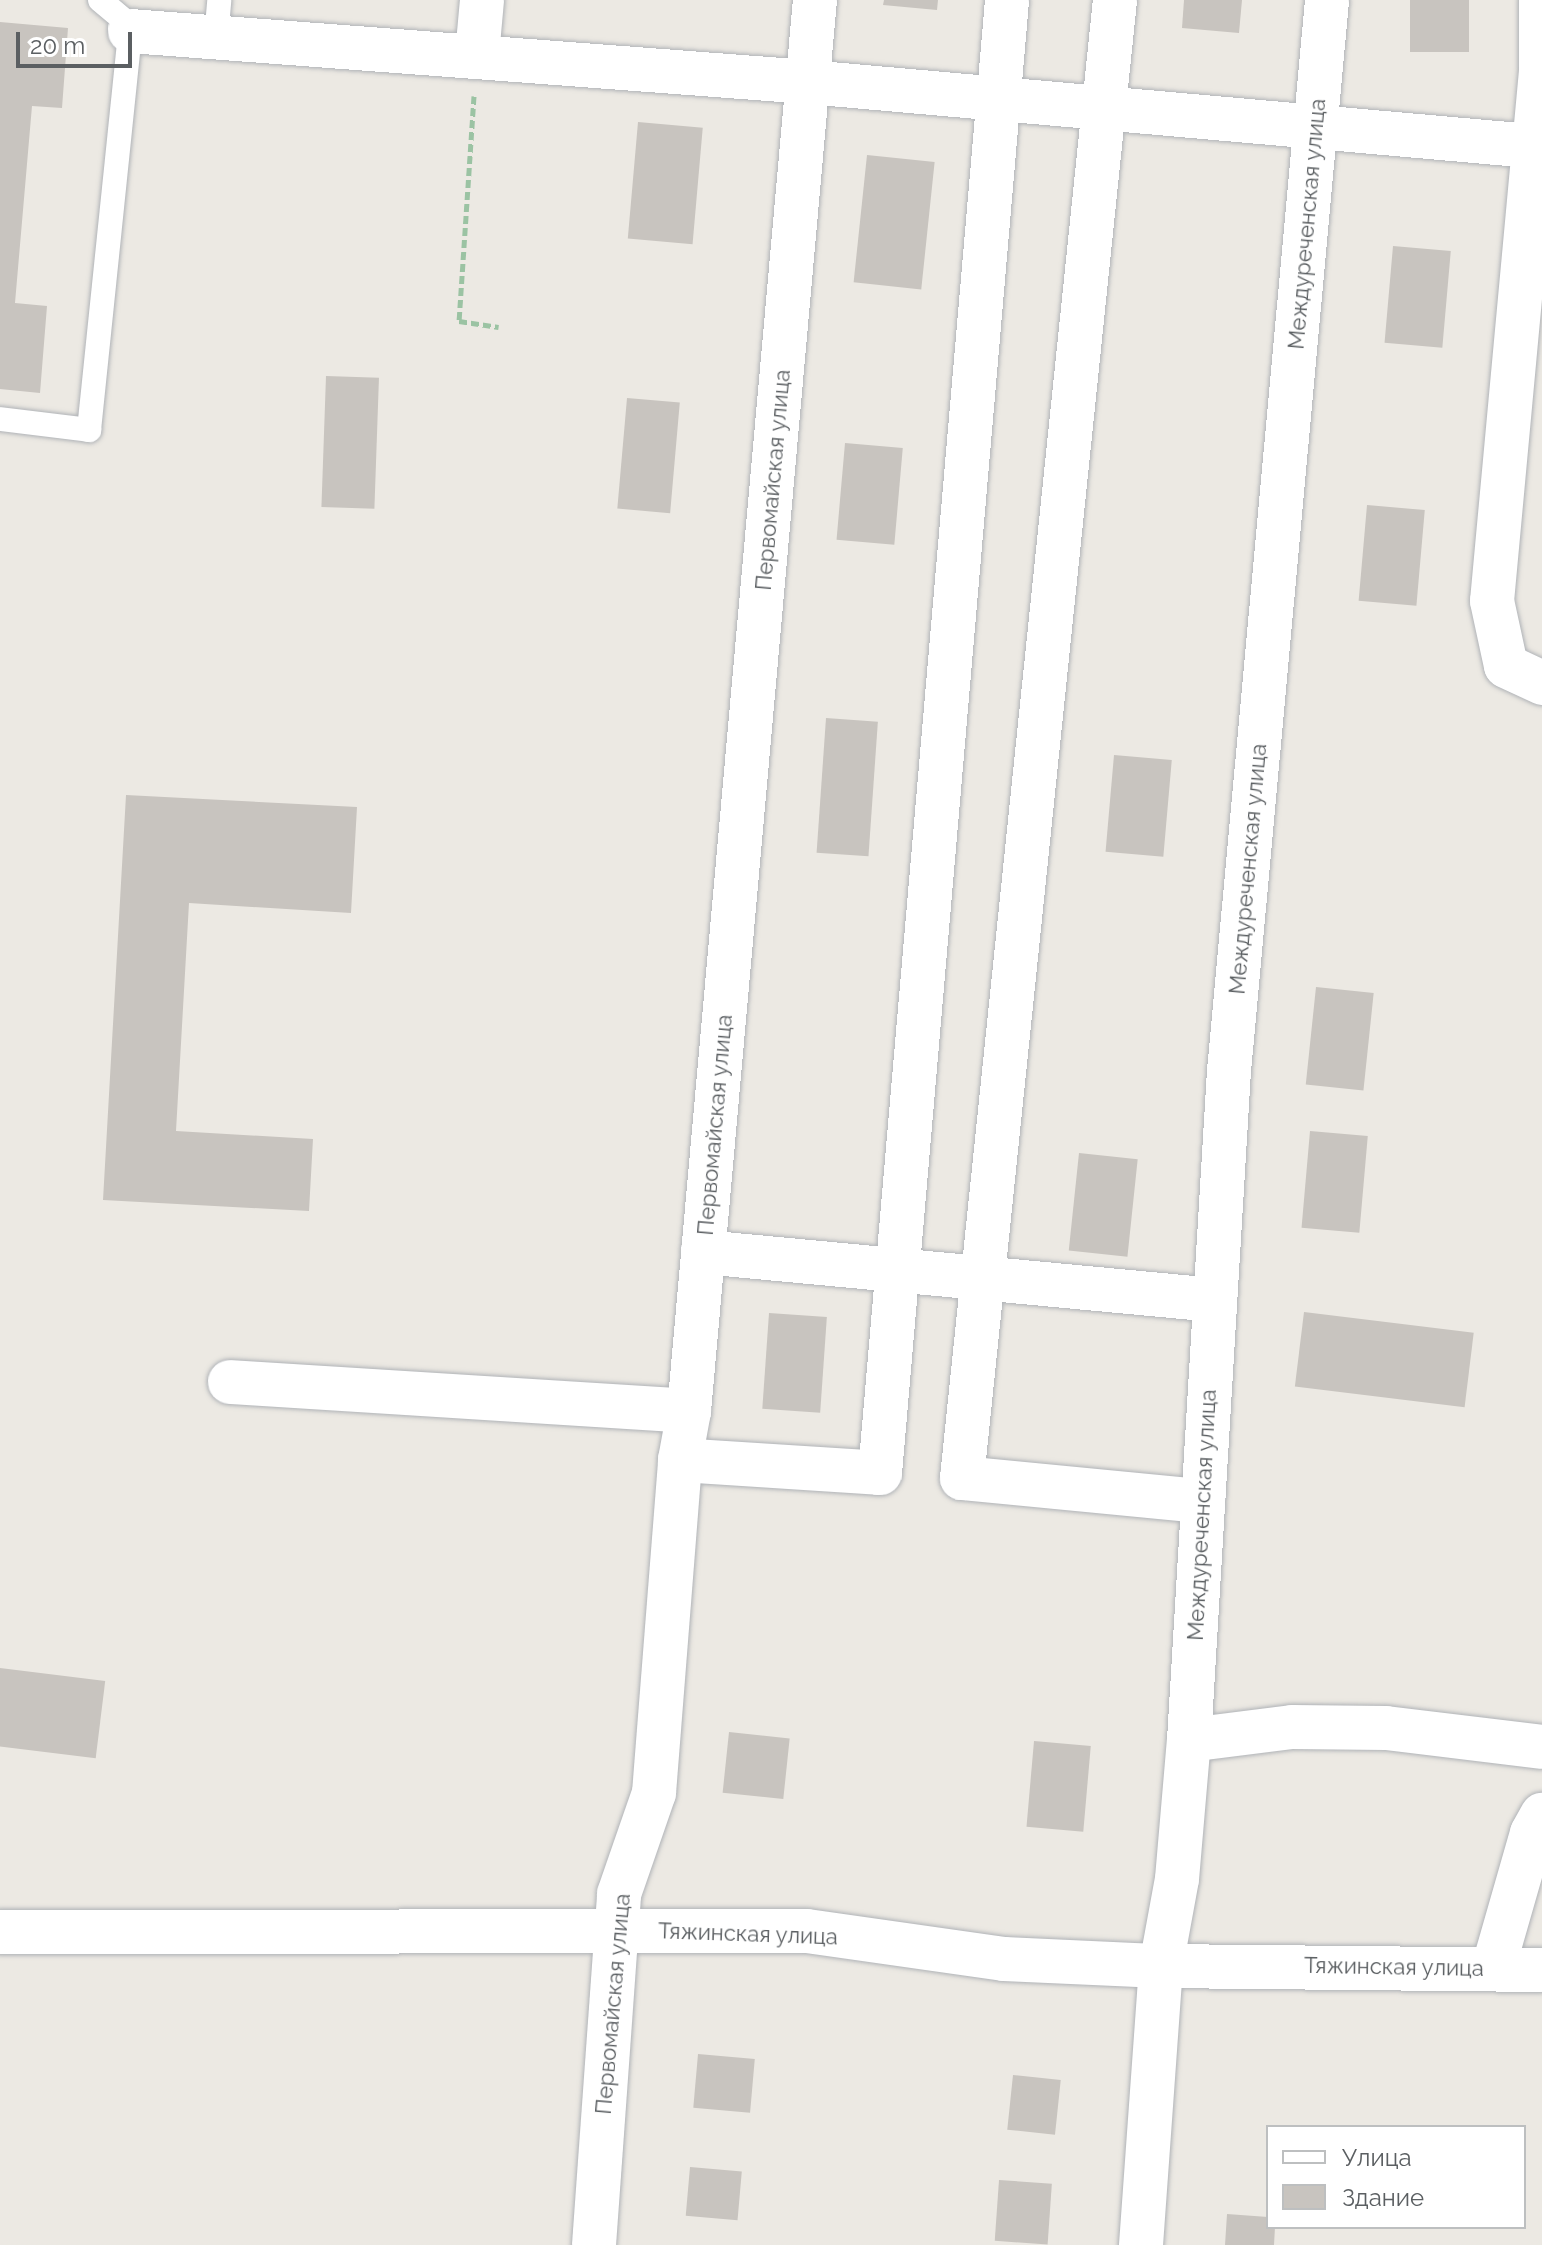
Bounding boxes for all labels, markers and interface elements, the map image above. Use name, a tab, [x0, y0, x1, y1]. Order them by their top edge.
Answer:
scale bar	[20, 16, 136, 66]
text: 20 m	[30, 31, 85, 60]
street label: Междуреченская улица	[1283, 97, 1331, 351]
street label: Первомайская улица	[750, 368, 796, 592]
street label: Междуреченская улица	[1224, 742, 1272, 996]
street label: Первомайская улица	[692, 1013, 738, 1237]
street label: Междуреченская улица	[1182, 1388, 1222, 1642]
street label: Первомайская улица	[590, 1892, 636, 2116]
street label: Тяжинская улица	[657, 1918, 839, 1950]
street label: Тяжинская улица	[1304, 1952, 1484, 1982]
legend	[1266, 2125, 1526, 2229]
text: Улица	[1342, 2143, 1412, 2172]
text: Здание	[1342, 2183, 1424, 2212]

